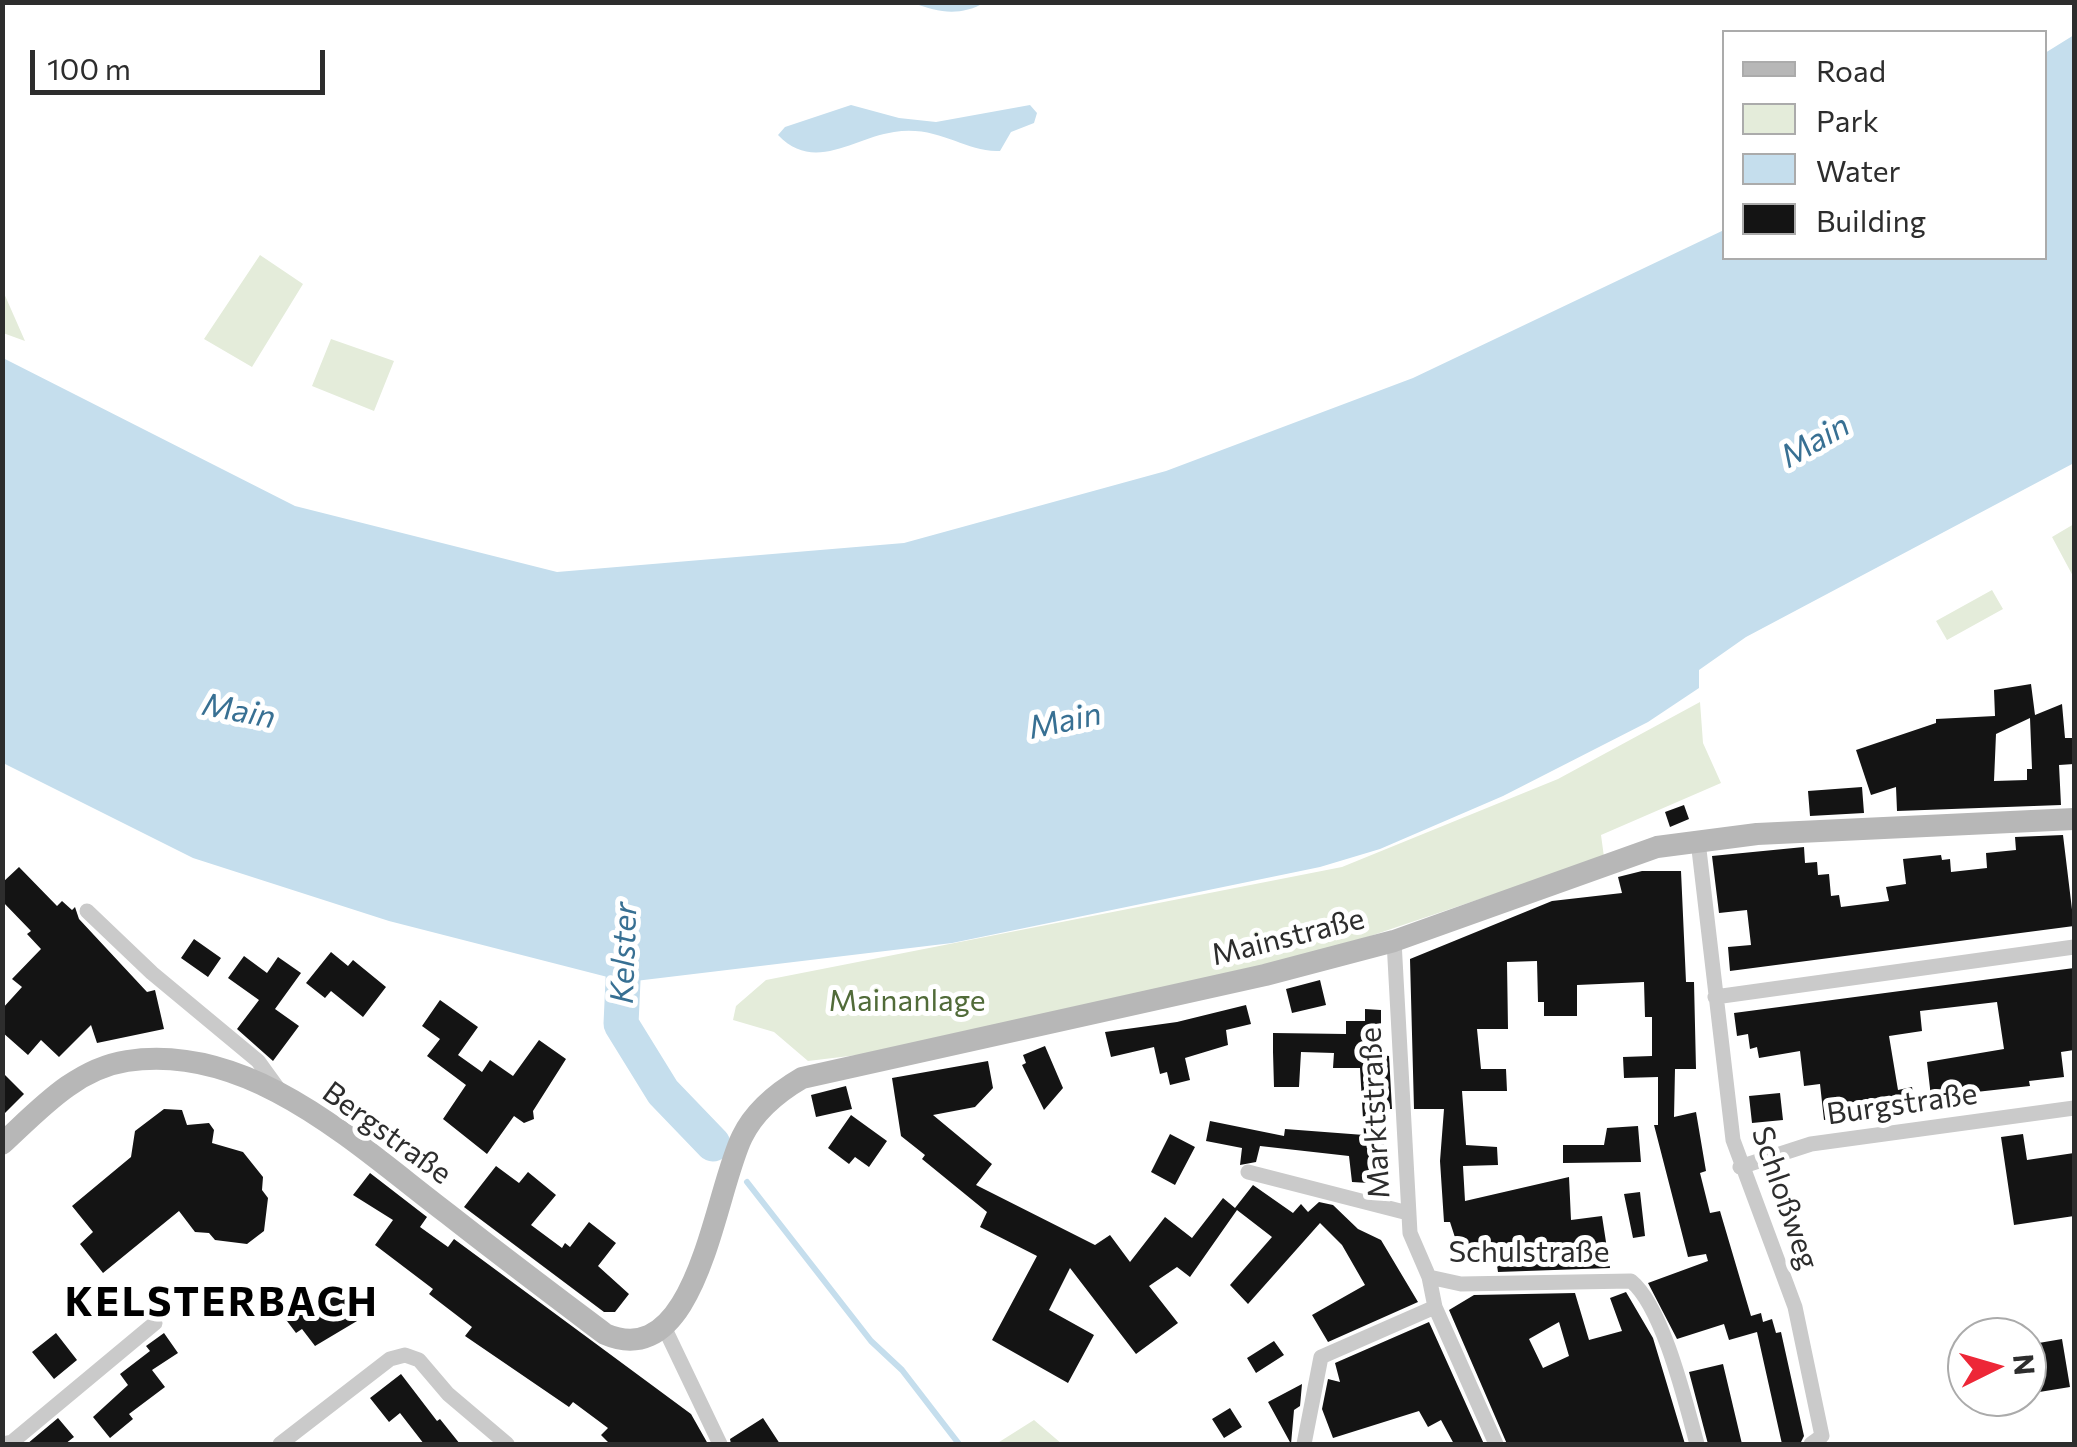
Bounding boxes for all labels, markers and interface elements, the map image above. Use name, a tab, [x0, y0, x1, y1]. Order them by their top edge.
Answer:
scale bar	[35, 30, 330, 92]
legend	[1722, 30, 2047, 260]
text: 100 m	[47, 49, 131, 86]
text: Road	[1816, 51, 1886, 88]
text: Park	[1816, 101, 1879, 138]
text: Water	[1816, 151, 1901, 188]
text: Building	[1816, 201, 1926, 238]
water label: Main	[1774, 406, 1856, 476]
water label: Main	[199, 685, 279, 737]
water label: Main	[1025, 695, 1105, 747]
water label: Kelster	[603, 901, 645, 1005]
street label: Mainstraße	[1208, 901, 1368, 973]
park label: Mainanlage	[829, 983, 985, 1019]
street label: Marktstraße	[1353, 1026, 1397, 1200]
street label: Bergstraße	[315, 1074, 459, 1192]
street label: Burgstraße	[1824, 1076, 1980, 1132]
street label: Schloßweg	[1744, 1122, 1826, 1274]
street label: Schulstraße	[1448, 1234, 1610, 1270]
district label: KELSTERBACH	[65, 1279, 379, 1327]
north arrow	[1947, 1317, 2047, 1417]
text: N	[2007, 1353, 2043, 1377]

